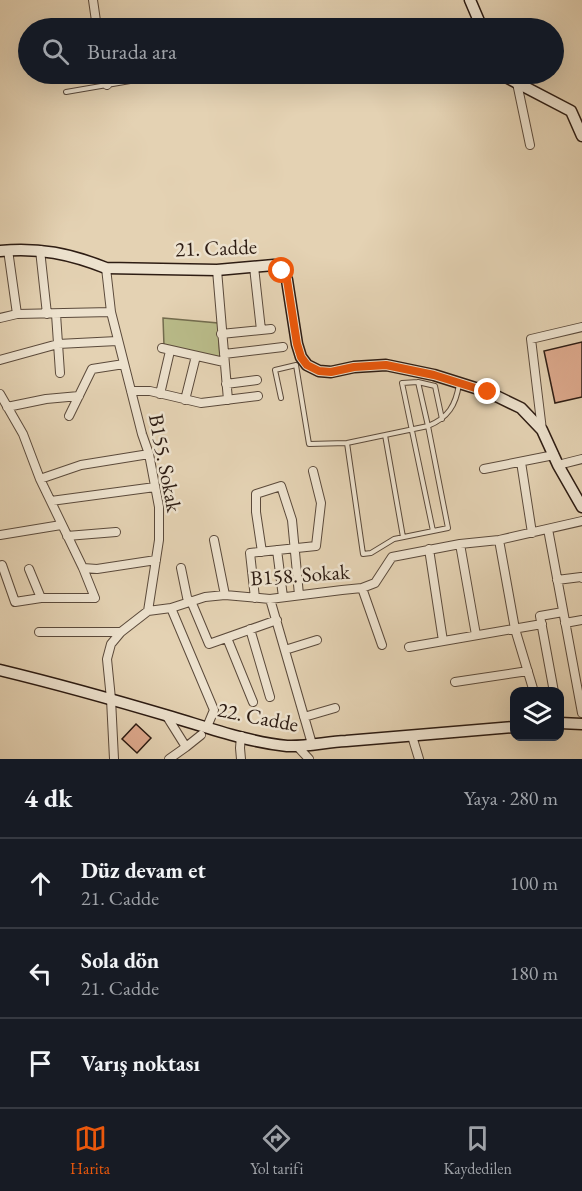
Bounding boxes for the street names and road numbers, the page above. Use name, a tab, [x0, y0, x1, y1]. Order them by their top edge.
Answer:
street label: 21. Cadde	[175, 233, 257, 262]
street label: B155. Sokak	[143, 411, 188, 515]
street label: B158. Sokak	[249, 557, 352, 591]
street label: 22. Cadde	[215, 695, 301, 738]

